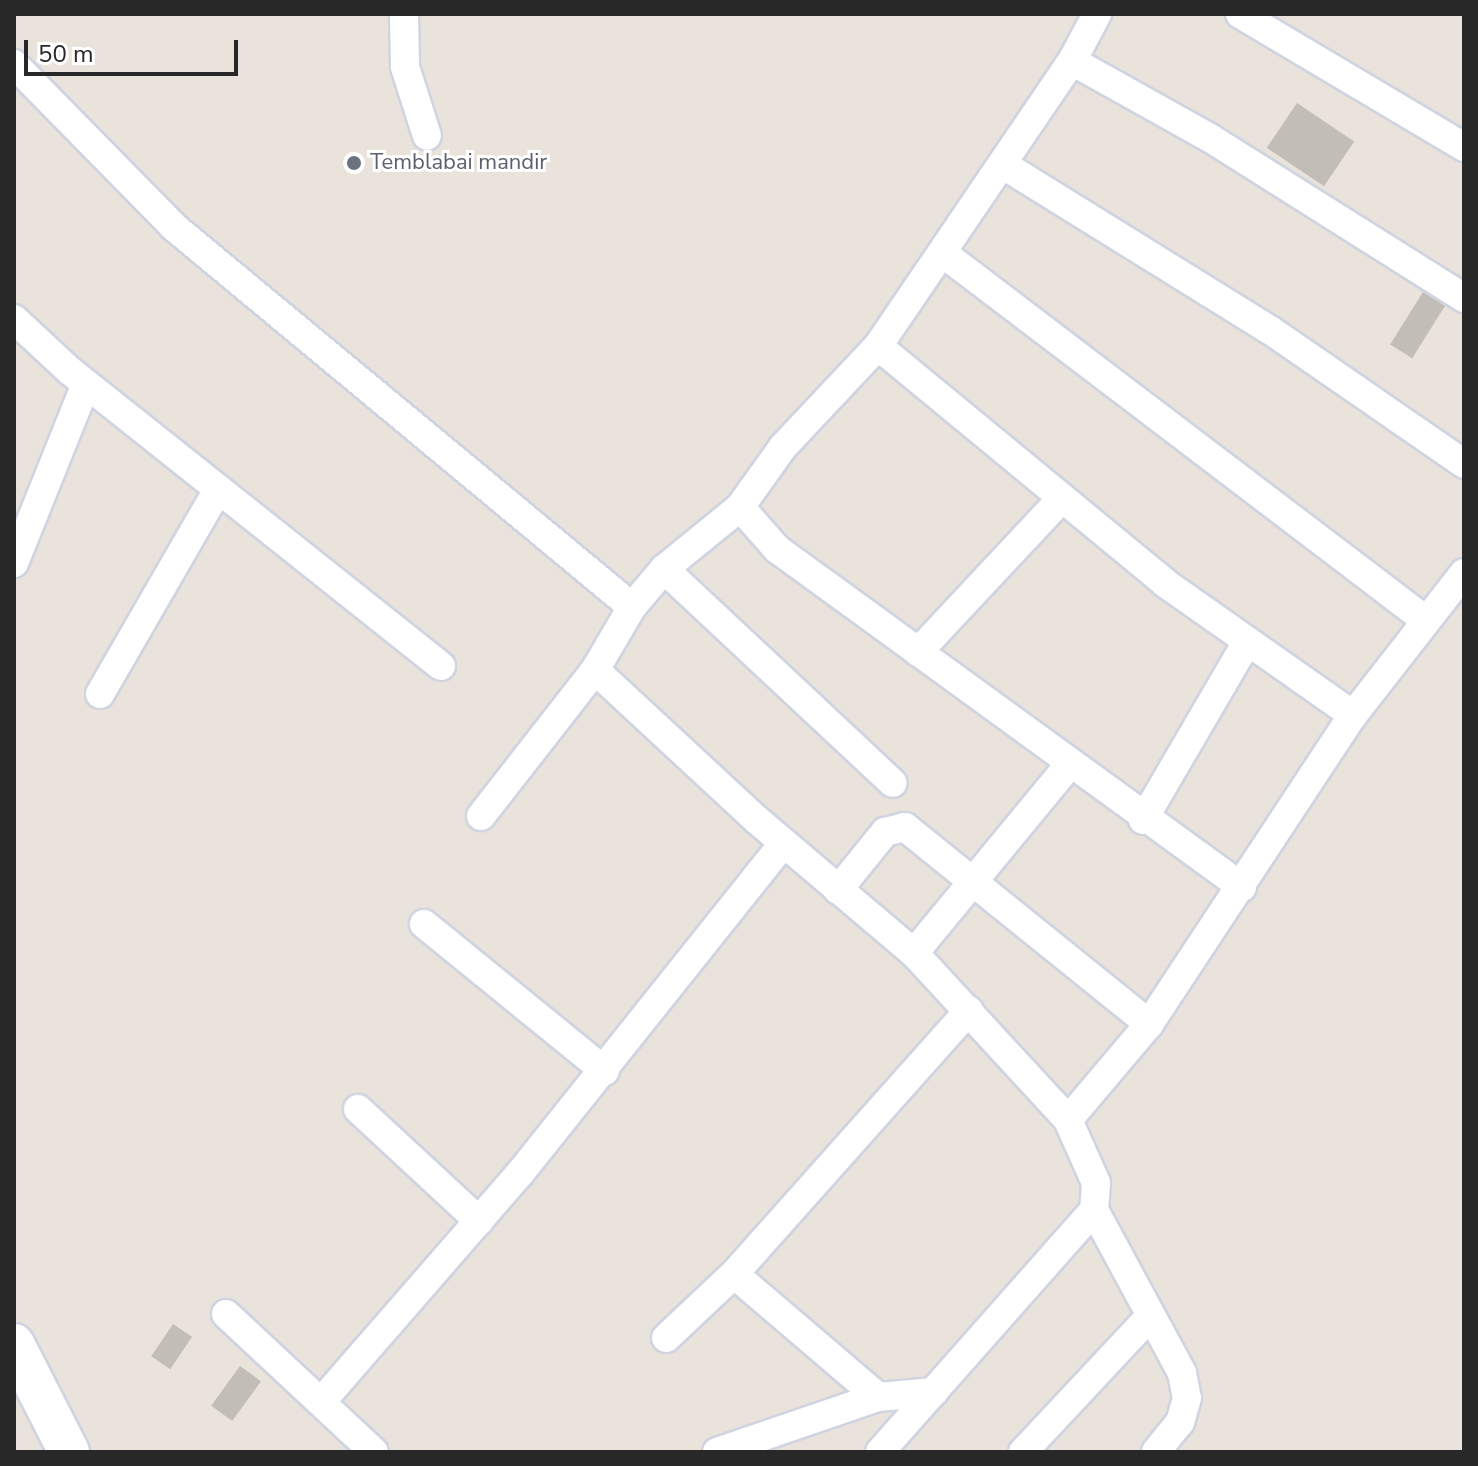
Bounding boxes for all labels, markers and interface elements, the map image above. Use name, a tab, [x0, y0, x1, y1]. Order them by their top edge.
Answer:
scale bar	[28, 24, 242, 74]
text: 50 m	[38, 38, 94, 70]
place label: Temblabai mandir	[370, 150, 547, 176]
marker: Temblabai mandir	[345, 154, 363, 172]

